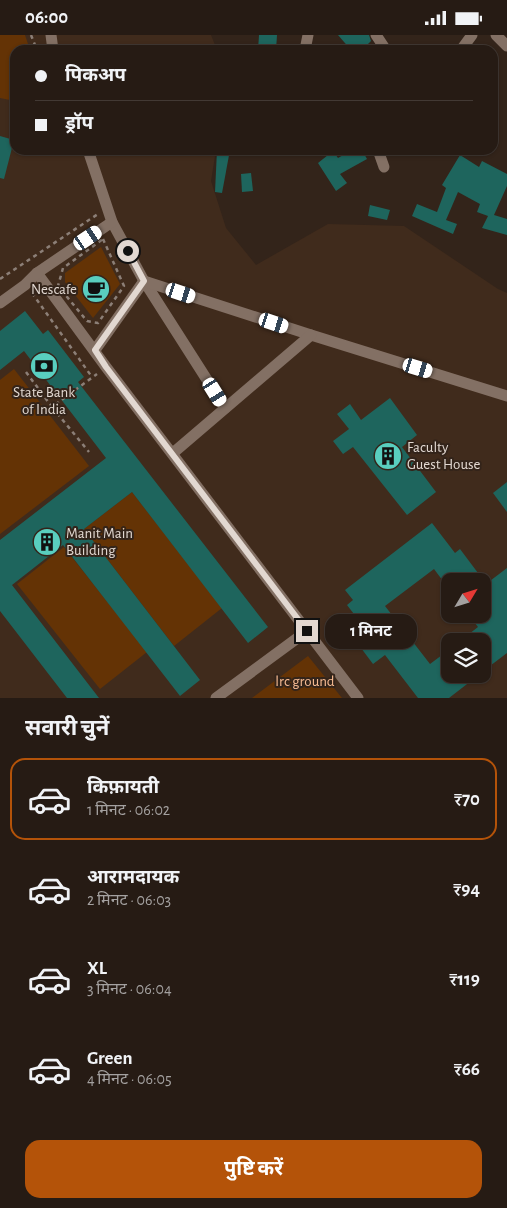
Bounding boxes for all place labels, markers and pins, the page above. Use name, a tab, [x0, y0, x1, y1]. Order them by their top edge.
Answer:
cafe icon: Nescafe	[81, 274, 111, 304]
place label: Nescafe	[31, 282, 77, 297]
bank icon: State Bank of India	[29, 351, 59, 381]
place label: State Bank of India	[13, 385, 75, 417]
place label: Faculty Guest House	[407, 440, 481, 472]
building icon: Faculty Guest House	[373, 441, 403, 471]
place label: Manit Main Building	[66, 526, 133, 558]
building icon: Manit Main Building	[32, 527, 62, 557]

